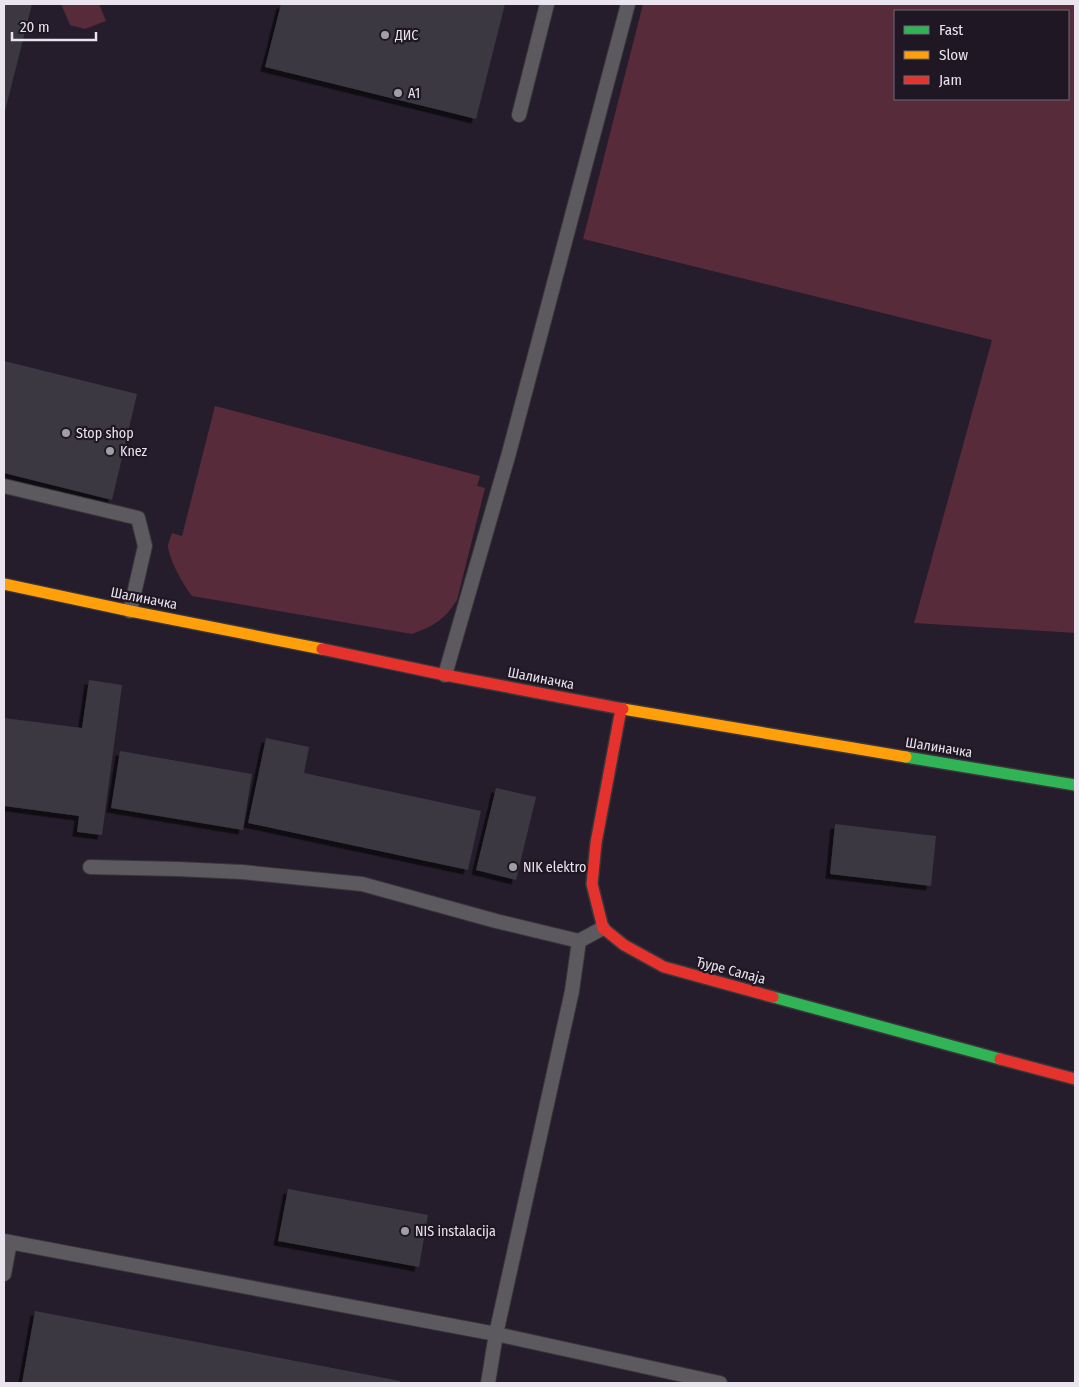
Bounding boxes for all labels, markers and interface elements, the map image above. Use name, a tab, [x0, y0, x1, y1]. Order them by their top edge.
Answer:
scale bar	[12, 10, 96, 42]
legend	[894, 10, 1069, 100]
text: 20 m	[20, 18, 50, 36]
text: Fast	[939, 21, 963, 39]
place label: ДИС	[394, 27, 418, 44]
marker: ДИС	[379, 29, 391, 41]
text: Slow	[939, 46, 968, 64]
text: Jam	[939, 71, 962, 89]
place label: A1	[408, 85, 420, 102]
marker: A1	[392, 87, 404, 99]
place label: Stop shop	[76, 425, 134, 442]
marker: Stop shop	[60, 427, 72, 439]
place label: Knez	[120, 443, 148, 460]
marker: Knez	[104, 445, 116, 457]
street label: Шалиначка	[109, 584, 179, 613]
street label: Шалиначка	[506, 664, 576, 693]
street label: Шалиначка	[904, 734, 974, 761]
place label: NIK elektro	[523, 859, 586, 876]
marker: NIK elektro	[507, 861, 519, 873]
street label: Ђуре Салаја	[694, 953, 768, 988]
place label: NIS instalacija	[415, 1223, 496, 1240]
marker: NIS instalacija	[399, 1225, 411, 1237]

